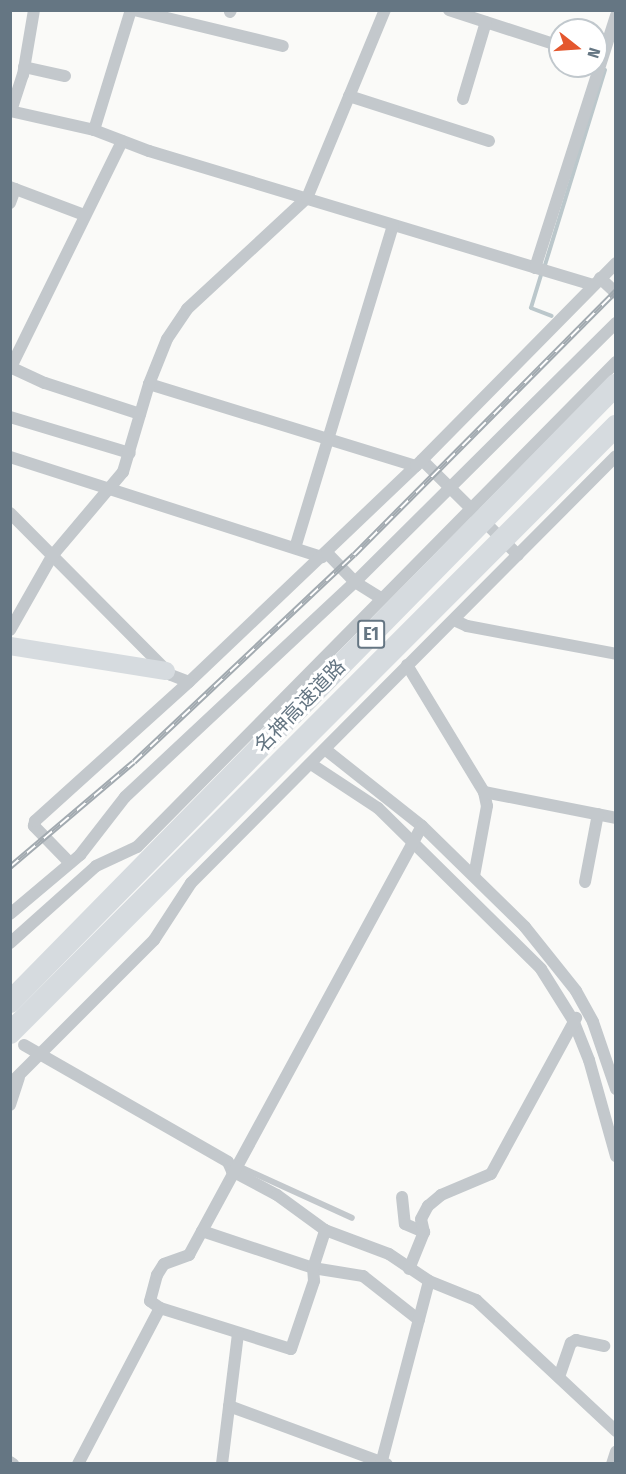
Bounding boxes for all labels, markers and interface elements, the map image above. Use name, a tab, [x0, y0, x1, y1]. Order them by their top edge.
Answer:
north arrow	[548, 18, 608, 78]
text: N	[583, 45, 604, 60]
road number: E1	[356, 619, 386, 649]
street label: 名神高速道路	[250, 655, 350, 757]

